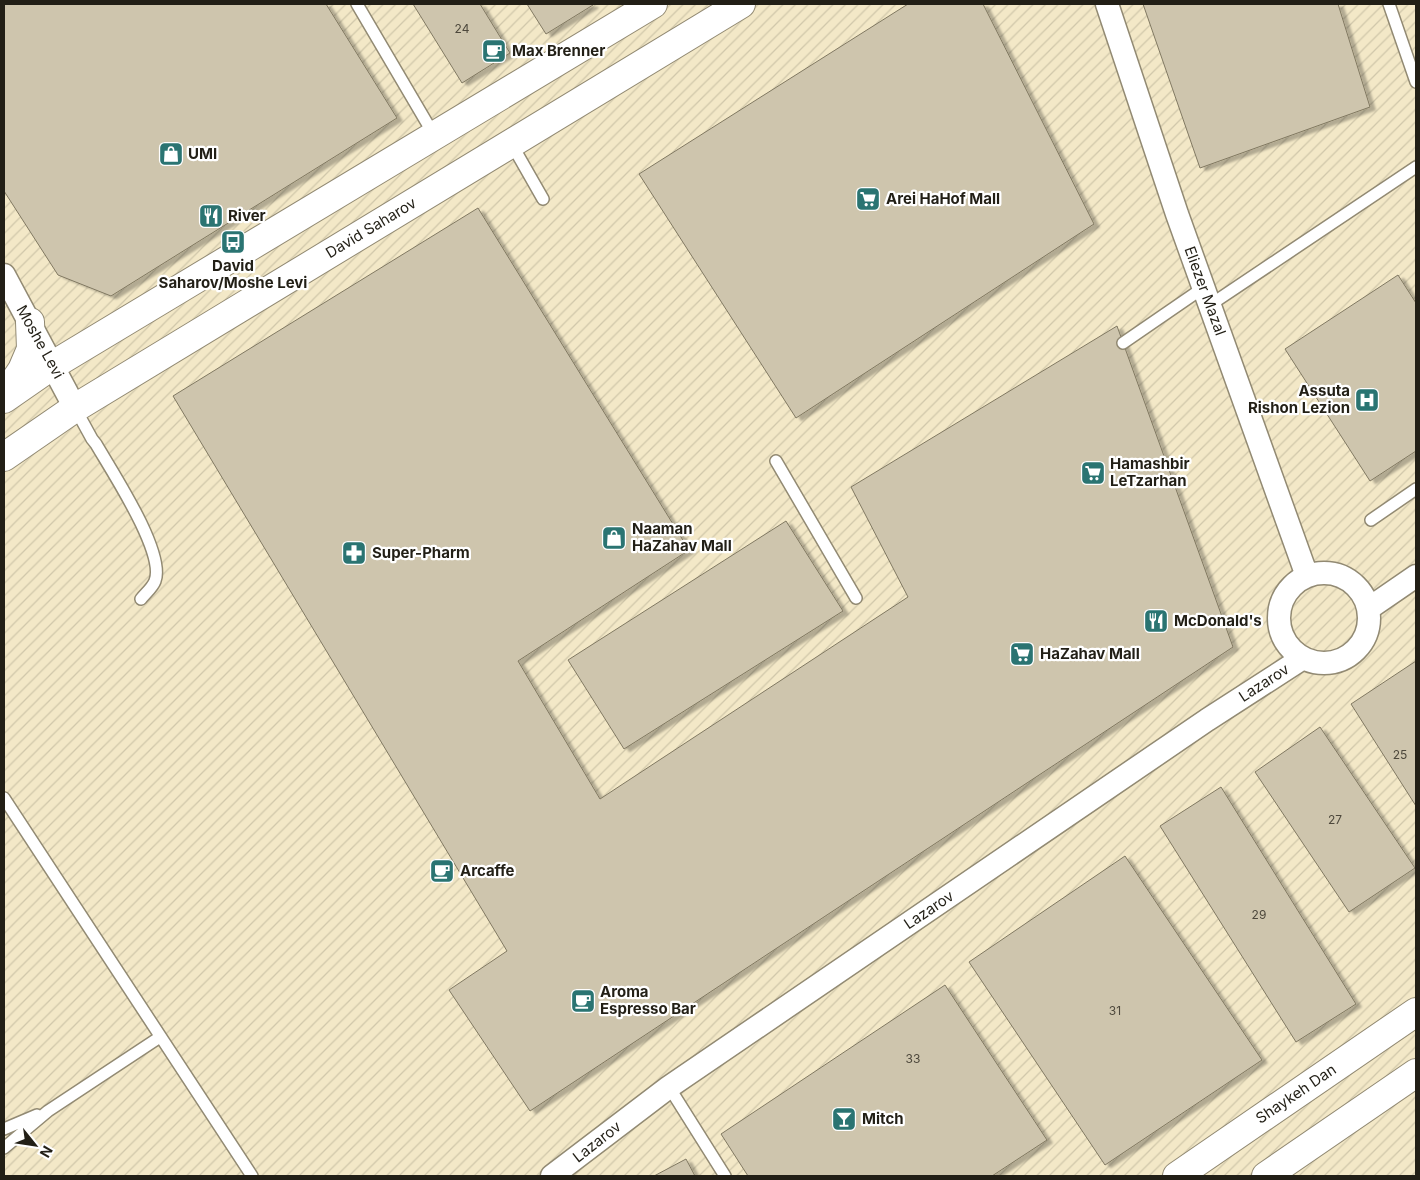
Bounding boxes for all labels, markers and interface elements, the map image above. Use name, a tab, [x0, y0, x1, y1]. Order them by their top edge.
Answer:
house number: 24	[455, 21, 470, 36]
cafe icon: Max Brenner	[481, 38, 507, 64]
place label: Max Brenner	[512, 41, 605, 60]
shop icon: UMI	[158, 141, 184, 167]
place label: UMI	[188, 144, 217, 163]
supermarket icon: Arei HaHof Mall	[855, 186, 881, 212]
place label: Arei HaHof Mall	[886, 189, 1000, 208]
street label: David Saharov	[322, 193, 420, 262]
restaurant icon: River	[198, 203, 224, 229]
place label: River	[228, 206, 266, 225]
bus stop icon: David Saharov/Moshe Levi	[220, 229, 246, 255]
street label: Eliezer Mazal	[1181, 244, 1230, 338]
place label: David Saharov/Moshe Levi	[159, 256, 307, 292]
street label: Moshe Levi	[12, 302, 68, 382]
place label: Assuta Rishon Lezion	[1248, 381, 1350, 417]
hospital icon: Assuta Rishon Lezion	[1354, 387, 1380, 413]
place label: Hamashbir LeTzarhan	[1110, 454, 1190, 490]
supermarket icon: Hamashbir LeTzarhan	[1080, 460, 1106, 486]
place label: Naaman HaZahav Mall	[632, 519, 732, 555]
shop icon: Naaman HaZahav Mall	[601, 525, 627, 551]
pharmacy icon: Super-Pharm	[341, 540, 367, 566]
place label: Super-Pharm	[372, 543, 470, 562]
restaurant icon: McDonald's	[1143, 608, 1169, 634]
place label: McDonald's	[1174, 611, 1262, 630]
supermarket icon: HaZahav Mall	[1009, 641, 1035, 667]
place label: HaZahav Mall	[1040, 644, 1140, 663]
street label: Lazarov	[1235, 659, 1293, 706]
house number: 25	[1393, 747, 1407, 762]
house number: 27	[1328, 812, 1342, 827]
cafe icon: Arcaffe	[429, 858, 455, 884]
place label: Arcaffe	[460, 861, 515, 880]
street label: Lazarov	[900, 886, 958, 933]
house number: 29	[1252, 907, 1266, 922]
place label: Aroma Espresso Bar	[600, 982, 696, 1018]
cafe icon: Aroma Espresso Bar	[570, 988, 596, 1014]
house number: 31	[1109, 1003, 1121, 1018]
house number: 33	[906, 1051, 920, 1066]
street label: Shaykeh Dan	[1252, 1060, 1340, 1127]
bar icon: Mitch	[831, 1106, 857, 1132]
place label: Mitch	[862, 1109, 904, 1128]
street label: Lazarov	[569, 1116, 625, 1166]
north arrow	[10, 1120, 60, 1170]
text: N	[37, 1143, 57, 1161]

